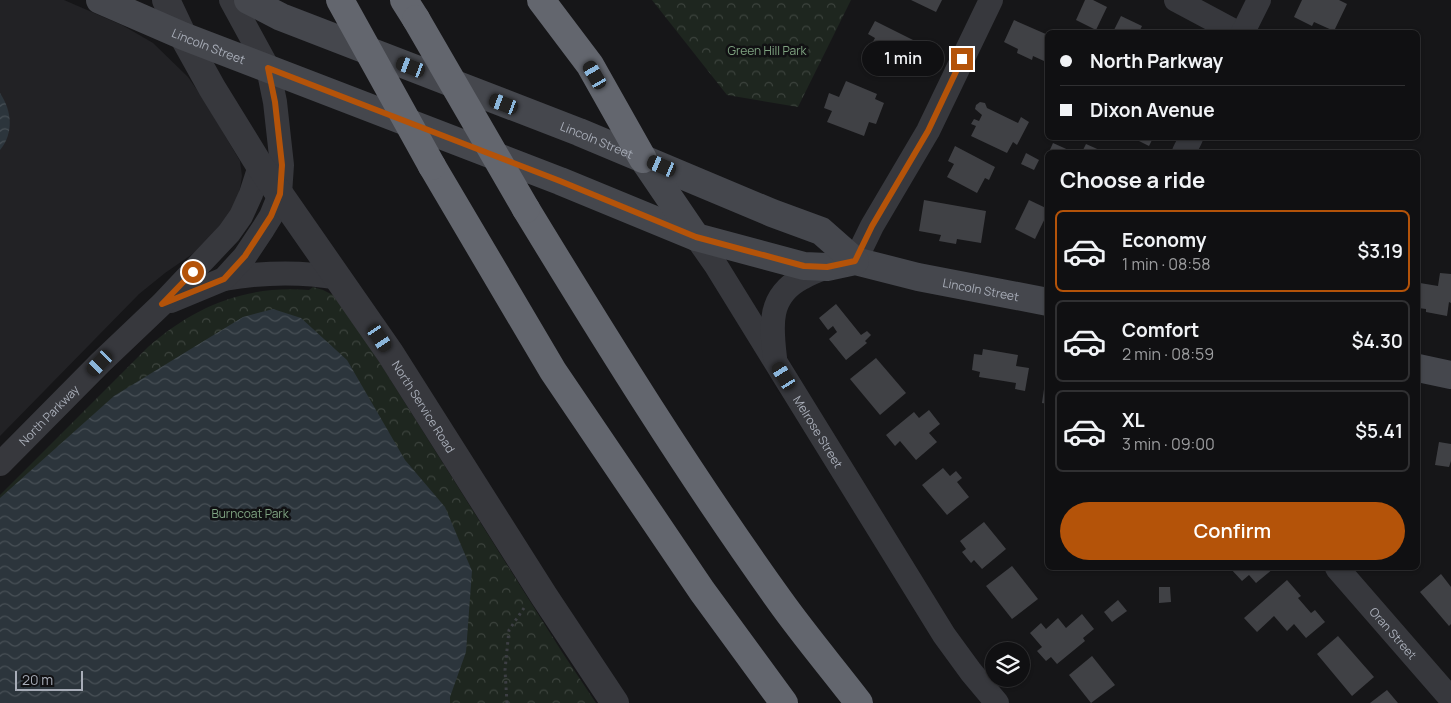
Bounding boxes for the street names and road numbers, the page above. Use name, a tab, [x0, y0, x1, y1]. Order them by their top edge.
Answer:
street label: Lincoln Street	[169, 24, 248, 68]
street label: Lincoln Street	[558, 117, 636, 162]
street label: Lincoln Street	[941, 273, 1021, 305]
street label: North Service Road	[388, 357, 459, 456]
street label: North Parkway	[15, 380, 83, 449]
street label: Melrose Street	[790, 392, 847, 471]
street label: Oran Street	[1366, 603, 1421, 663]

